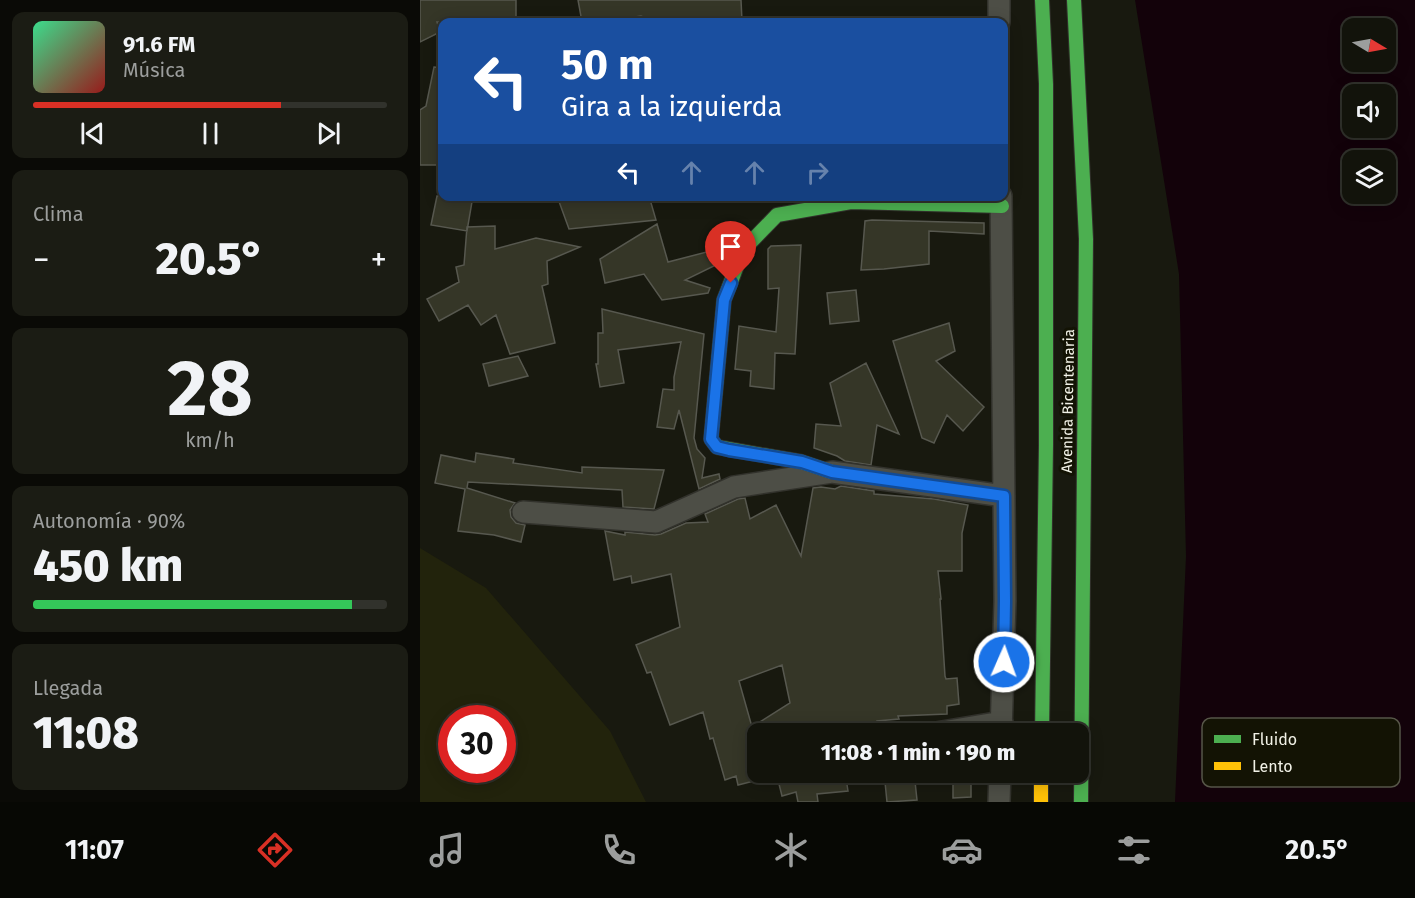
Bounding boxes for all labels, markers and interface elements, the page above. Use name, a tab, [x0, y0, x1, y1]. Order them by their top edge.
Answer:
north arrow	[1342, 18, 1396, 72]
map controls	[1342, 18, 1396, 204]
text: 91.6 FM	[123, 31, 195, 58]
text: 50 m	[561, 40, 654, 90]
icon: left	[462, 42, 540, 120]
text: Música	[123, 58, 185, 82]
button: sound	[1342, 84, 1396, 138]
text: Gira a la izquierda	[561, 91, 782, 123]
icon: previous	[76, 117, 109, 150]
icon: pause	[194, 117, 227, 150]
icon: next	[312, 117, 345, 150]
button: layers	[1342, 150, 1396, 204]
icon: left	[612, 156, 645, 189]
icon: ahead	[675, 156, 708, 189]
icon: ahead	[738, 156, 771, 189]
icon: right	[801, 156, 834, 189]
text: Clima	[33, 202, 84, 226]
pin	[705, 221, 756, 283]
icon: arrive	[714, 230, 747, 263]
text: 20.5°	[155, 232, 265, 286]
text: −	[33, 240, 50, 280]
text: +	[371, 240, 387, 280]
street label: Avenida Bicentenaria	[1058, 329, 1078, 473]
text: 28	[167, 342, 253, 436]
text: km/h	[185, 428, 235, 452]
text: Autonomía · 90%	[33, 509, 185, 533]
text: 450 km	[33, 539, 183, 593]
position arrow	[972, 630, 1036, 694]
text: Llegada	[33, 676, 103, 700]
speed limit sign: 30	[438, 705, 516, 783]
text: 11:08	[33, 706, 139, 760]
legend	[1202, 718, 1400, 787]
text: Fluido	[1252, 730, 1297, 749]
text: 11:08 · 1 min · 190 m	[821, 739, 1015, 766]
text: Lento	[1252, 757, 1293, 776]
icon: directions	[254, 829, 296, 871]
icon: music	[426, 829, 468, 871]
icon: phone	[598, 829, 640, 871]
icon: climate	[770, 829, 812, 871]
icon: car	[941, 829, 983, 871]
icon: filters	[1113, 829, 1155, 871]
text: 11:07	[65, 834, 124, 866]
text: 20.5°	[1285, 834, 1350, 866]

